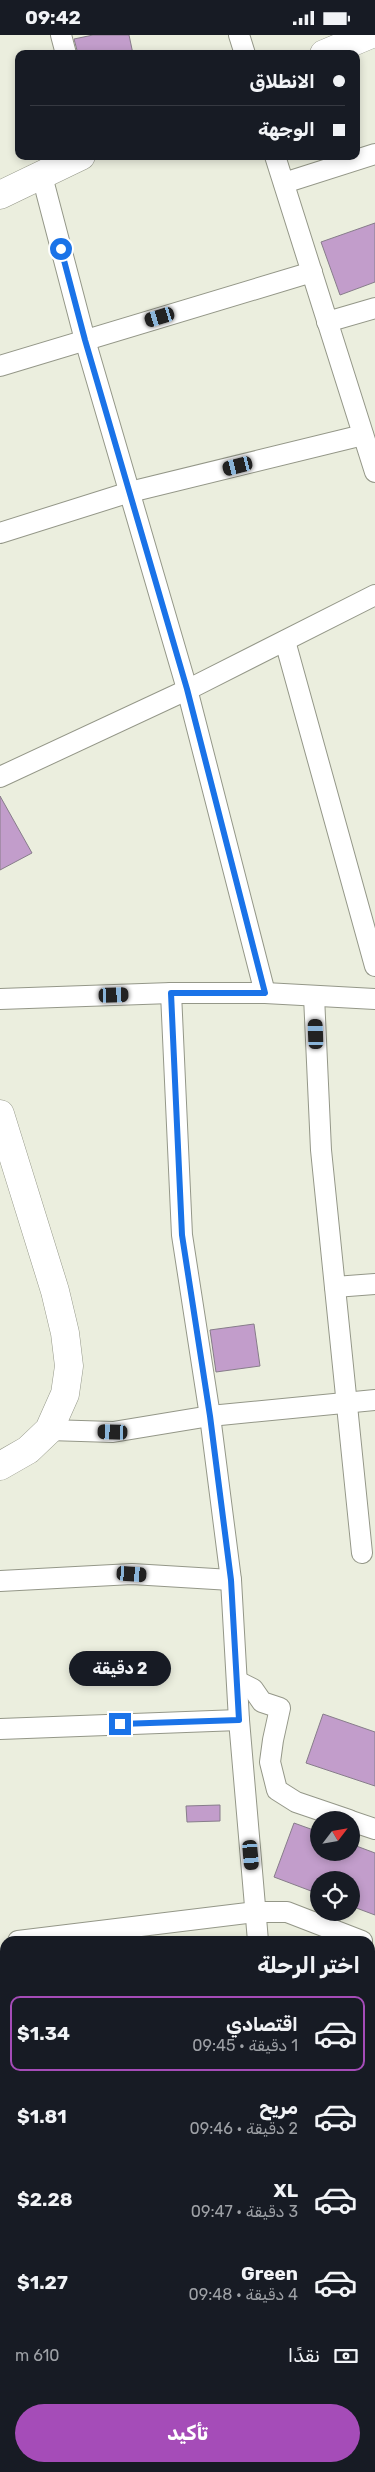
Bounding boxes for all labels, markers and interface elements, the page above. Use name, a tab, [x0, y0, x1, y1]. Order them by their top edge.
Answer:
text: 09:42	[25, 6, 81, 29]
text: الانطلاق	[249, 70, 315, 93]
text: الوجهة	[258, 118, 315, 141]
route start	[50, 238, 72, 260]
car	[143, 305, 176, 329]
car	[221, 455, 254, 477]
car	[98, 987, 129, 1003]
car	[307, 1019, 324, 1049]
car	[97, 1424, 128, 1440]
car	[116, 1565, 147, 1583]
callout: 2 دقيقة	[69, 1651, 171, 1687]
text: 2 دقيقة	[93, 1659, 147, 1678]
route end	[109, 1713, 131, 1735]
north arrow	[310, 1811, 360, 1861]
map controls	[310, 1811, 360, 1921]
car	[242, 1839, 259, 1871]
button: locate	[310, 1871, 360, 1921]
text: اختر الرحلة	[257, 1952, 360, 1979]
icon: car	[313, 2011, 358, 2056]
text: اقتصادي	[226, 2013, 298, 2036]
text: $1.34	[17, 2022, 70, 2045]
text: 1 دقيقة · 09:45	[192, 2036, 298, 2055]
icon: car	[313, 2094, 358, 2139]
text: مريح	[259, 2096, 298, 2119]
text: $1.81	[17, 2105, 67, 2128]
text: 2 دقيقة · 09:46	[190, 2119, 298, 2138]
icon: car	[313, 2177, 358, 2222]
text: XL	[274, 2179, 298, 2202]
text: $2.28	[17, 2188, 73, 2211]
text: 3 دقيقة · 09:47	[191, 2202, 298, 2221]
icon: car	[313, 2260, 358, 2305]
text: Green	[241, 2262, 298, 2285]
text: $1.27	[17, 2271, 68, 2294]
text: 4 دقيقة · 09:48	[188, 2285, 298, 2304]
icon: cash	[332, 2342, 360, 2370]
text: نقدًا	[288, 2344, 320, 2367]
text: 610 m	[15, 2346, 59, 2365]
button: تأكيد	[15, 2404, 360, 2462]

